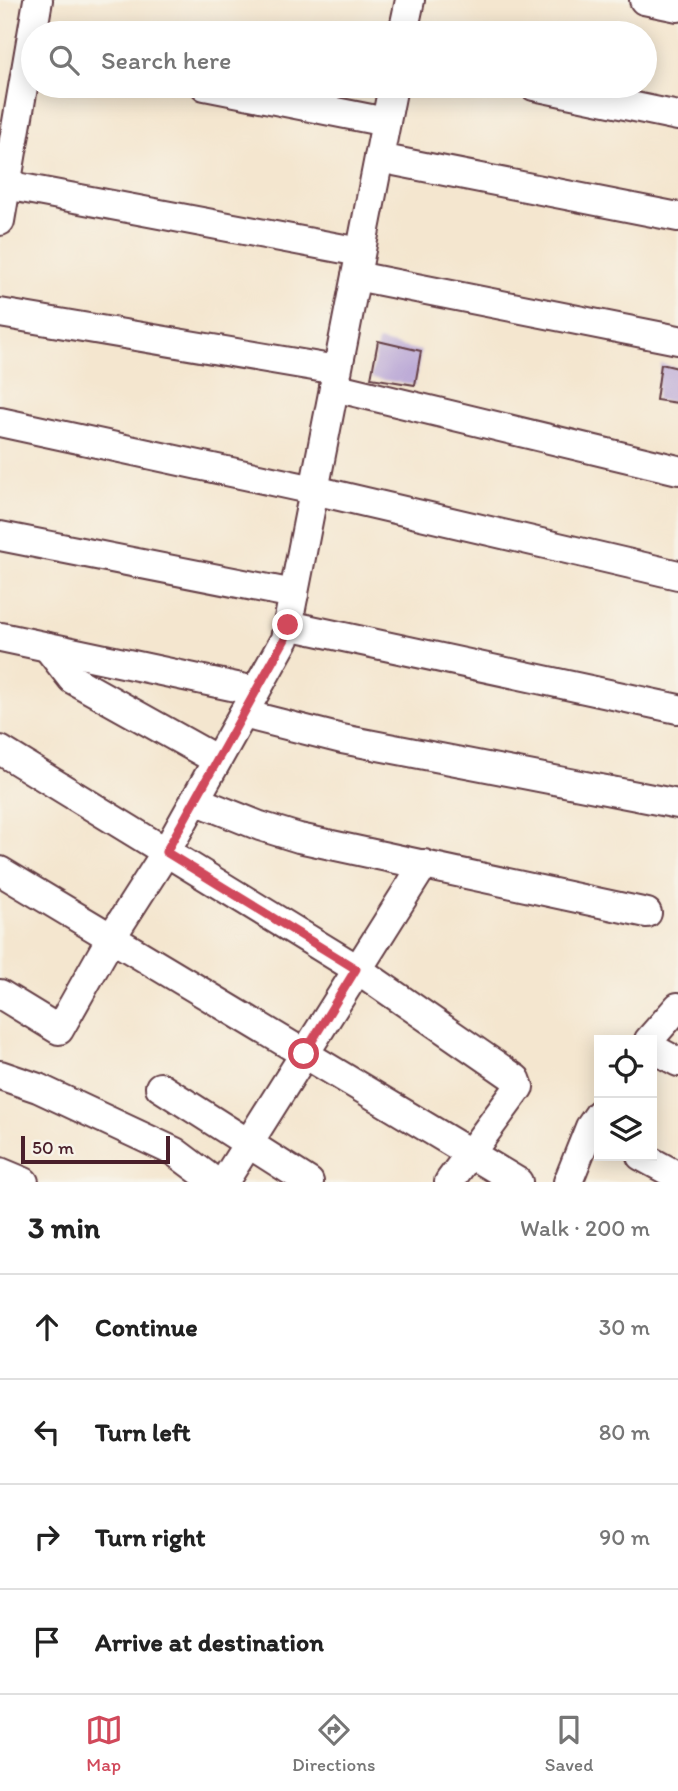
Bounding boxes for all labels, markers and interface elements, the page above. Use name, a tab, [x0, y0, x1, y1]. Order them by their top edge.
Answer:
search box	[21, 21, 657, 98]
icon: search	[45, 41, 83, 79]
text: Search here	[101, 44, 231, 76]
route end	[272, 609, 303, 640]
map controls	[594, 1035, 657, 1161]
button: locate	[594, 1035, 657, 1098]
route start	[288, 1038, 319, 1069]
button: layers	[594, 1098, 657, 1161]
scale bar	[21, 1133, 170, 1165]
text: 50 m	[32, 1136, 74, 1159]
text: 3 min	[28, 1209, 100, 1246]
text: Walk · 200 m	[520, 1214, 650, 1242]
icon: ahead	[28, 1308, 66, 1346]
text: Continue	[95, 1311, 198, 1343]
text: 30 m	[599, 1313, 650, 1341]
icon: left	[28, 1413, 66, 1451]
text: Turn left	[95, 1416, 191, 1448]
text: 80 m	[599, 1418, 650, 1446]
icon: right	[28, 1518, 66, 1556]
text: Turn right	[95, 1521, 206, 1553]
text: 90 m	[599, 1523, 650, 1551]
icon: arrive	[28, 1623, 66, 1661]
text: Arrive at destination	[95, 1626, 324, 1658]
tab: Map	[85, 1711, 123, 1776]
tab: Directions	[292, 1711, 376, 1776]
tab: Saved	[545, 1711, 593, 1776]

